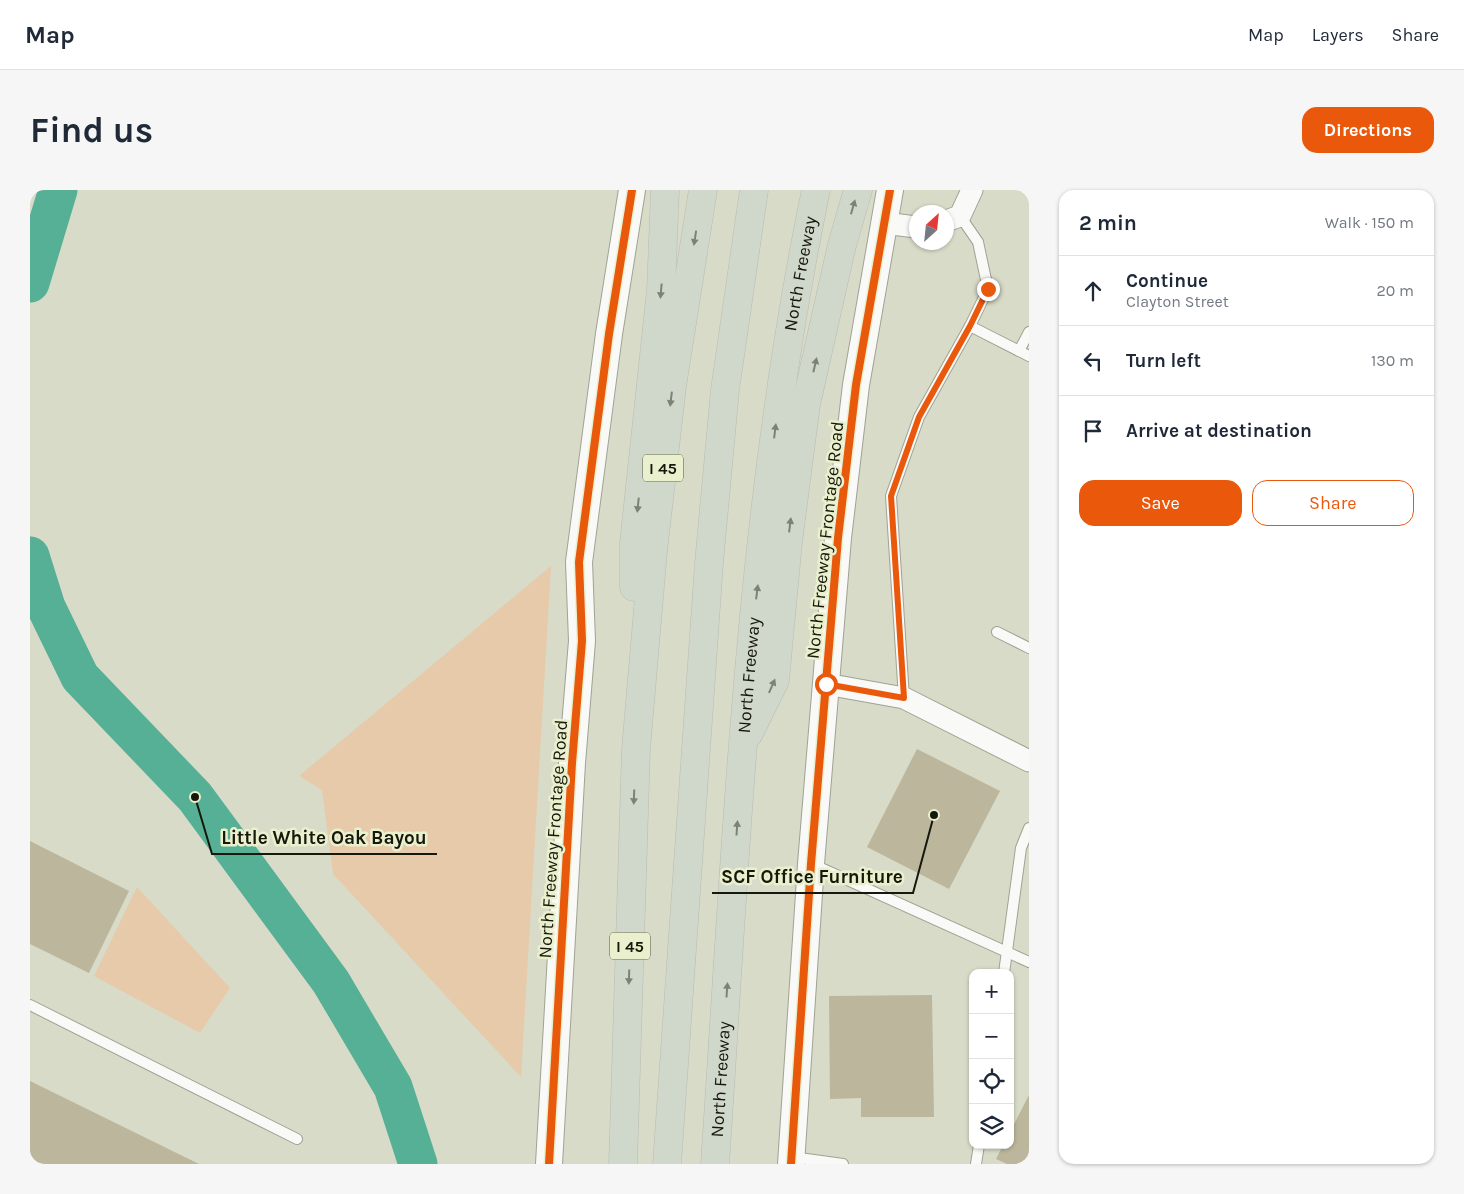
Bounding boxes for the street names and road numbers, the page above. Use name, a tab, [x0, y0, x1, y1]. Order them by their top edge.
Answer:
street label: North Freeway	[779, 214, 822, 333]
street label: North Freeway Frontage Road	[802, 420, 848, 660]
road number: I 45	[643, 454, 683, 482]
street label: North Freeway	[733, 616, 765, 734]
street label: North Freeway Frontage Road	[534, 719, 572, 959]
road number: I 45	[610, 932, 650, 959]
street label: North Freeway	[706, 1020, 735, 1138]

